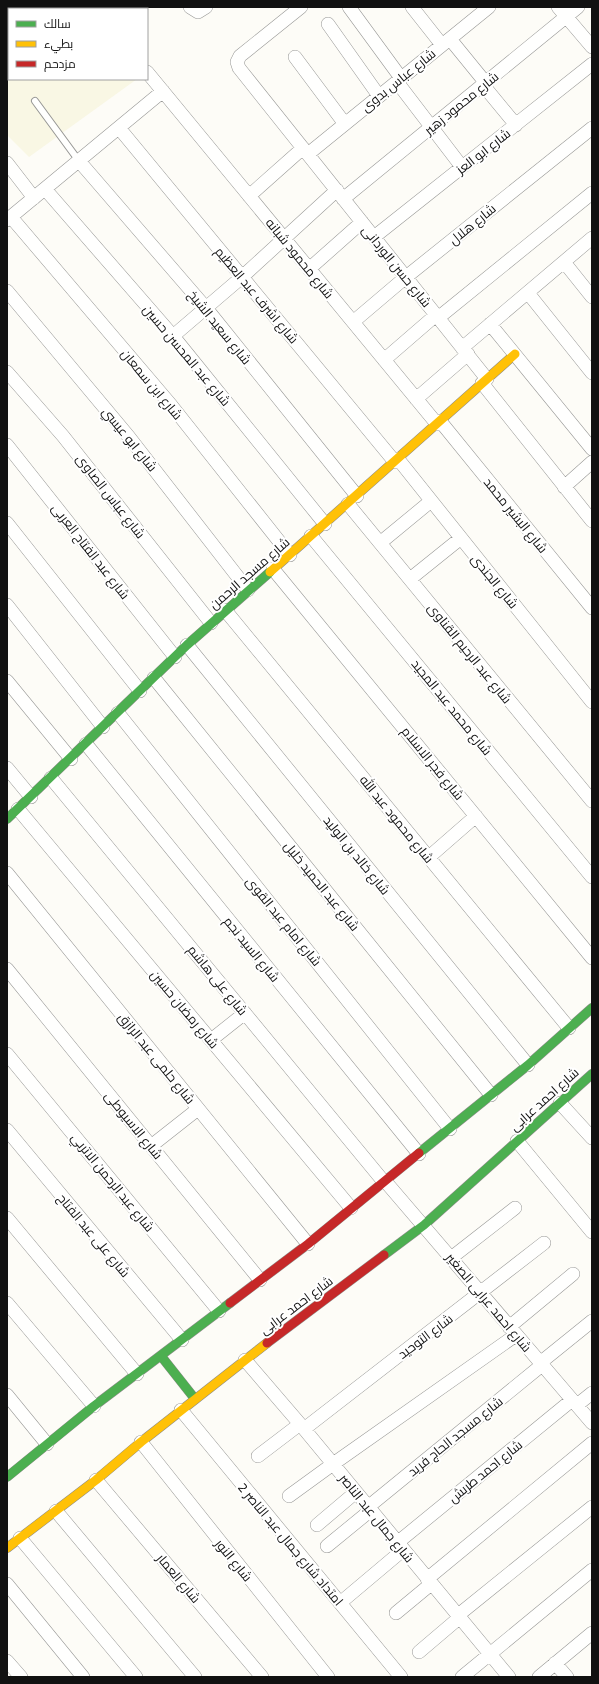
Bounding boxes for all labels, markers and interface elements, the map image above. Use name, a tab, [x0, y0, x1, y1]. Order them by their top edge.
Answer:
legend	[8, 8, 148, 80]
text: سالك	[44, 12, 71, 35]
text: بطيء	[44, 32, 73, 55]
street label: شارع عباس بدوى	[355, 42, 441, 118]
text: مزدحم	[44, 52, 76, 75]
street label: شارع محمود زهير	[417, 65, 504, 142]
street label: شارع ابو العز	[449, 122, 516, 181]
street label: شارع هلال	[443, 197, 501, 251]
street label: شارع محمود شبانه	[260, 212, 340, 304]
street label: شارع حسن الوردانى	[356, 219, 438, 313]
street label: شارع اشرف عبد العظيم	[209, 241, 305, 349]
street label: شارع سعيد الشيخ	[182, 284, 258, 370]
street label: شارع عبد المحسن حسين	[137, 299, 237, 411]
street label: شارع ابن سمعان	[115, 343, 189, 425]
street label: شارع ابو عيسي	[96, 401, 164, 477]
street label: شارع عباس الصاوى	[70, 448, 152, 544]
street label: شارع البشير محمد	[478, 471, 554, 559]
street label: شارع عبد الفتاح العربى	[46, 498, 136, 604]
street label: شارع مسجد الرحمن	[203, 531, 295, 615]
street label: شارع الجندى	[465, 548, 525, 614]
street label: شارع عبد الرحيم القناوى	[421, 597, 519, 709]
street label: شارع محمد عبد المجيد	[405, 653, 499, 761]
street label: شارع فجر الاسلام	[395, 720, 471, 806]
street label: شارع محمود عبد الله	[354, 769, 440, 869]
street label: شارع خالد بن الوليد	[317, 810, 397, 900]
street label: شارع عبد الحميد خليل	[278, 835, 366, 937]
street label: شارع امام عبد القوى	[240, 870, 328, 972]
street label: شارع السيد نجم	[218, 910, 286, 988]
street label: شارع على هاشم	[182, 939, 254, 1021]
street label: شارع رمضان حسين	[144, 964, 226, 1054]
street label: شارع حلمى عبد الرازق	[112, 1007, 202, 1109]
street label: شارع احمد عرابى	[503, 1061, 585, 1137]
street label: شارع الاسيوطى	[99, 1085, 169, 1165]
street label: شارع عبد الرحمن الاتربي	[65, 1127, 161, 1237]
street label: شارع على عبد الفتاح	[51, 1187, 137, 1283]
street label: شارع احمد عرابى الصغير	[439, 1246, 538, 1357]
street label: شارع احمد عرابى	[254, 1269, 338, 1341]
street label: شارع التوحيد	[392, 1307, 458, 1365]
street label: شارع مسجد الحاج فريد	[402, 1390, 508, 1482]
street label: شارع احمد طربش	[442, 1433, 528, 1509]
street label: شارع جمال عبد الناصر	[333, 1467, 421, 1568]
street label: امتداد شارع جمال عبد الناصر 2	[232, 1477, 350, 1611]
street label: شارع النور	[208, 1532, 259, 1587]
street label: شارع العمار	[150, 1547, 207, 1608]

